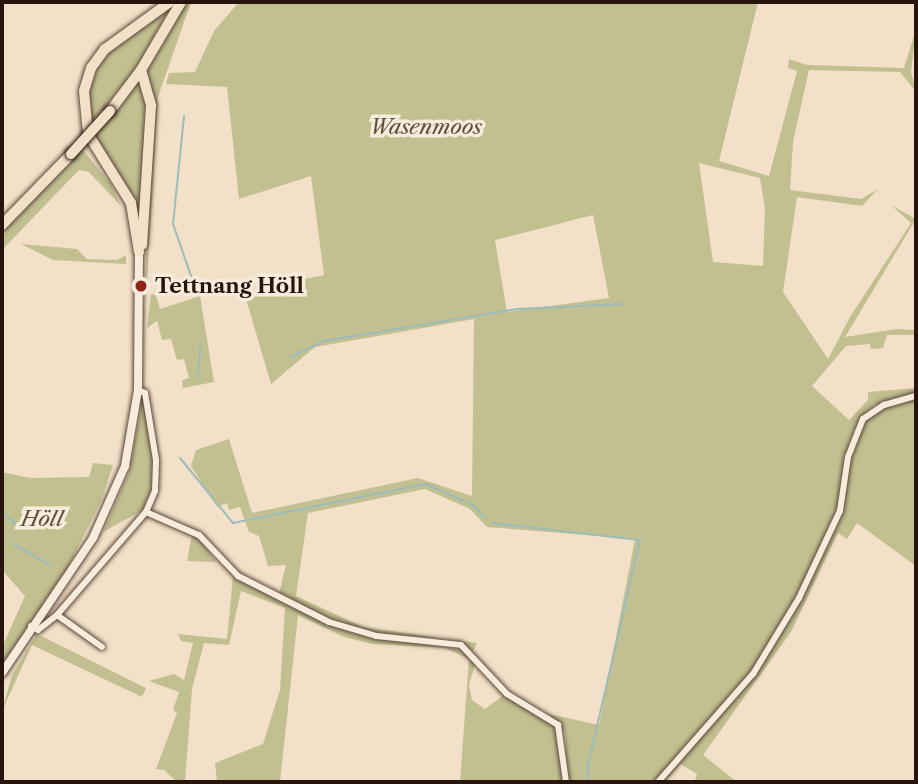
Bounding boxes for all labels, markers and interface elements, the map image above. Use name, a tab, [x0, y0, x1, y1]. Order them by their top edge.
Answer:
park label: Wasenmoos	[370, 114, 482, 140]
place label: Tettnang Höll	[155, 273, 304, 299]
marker: Tettnang Höll	[133, 278, 149, 294]
park label: Höll	[21, 506, 63, 532]

